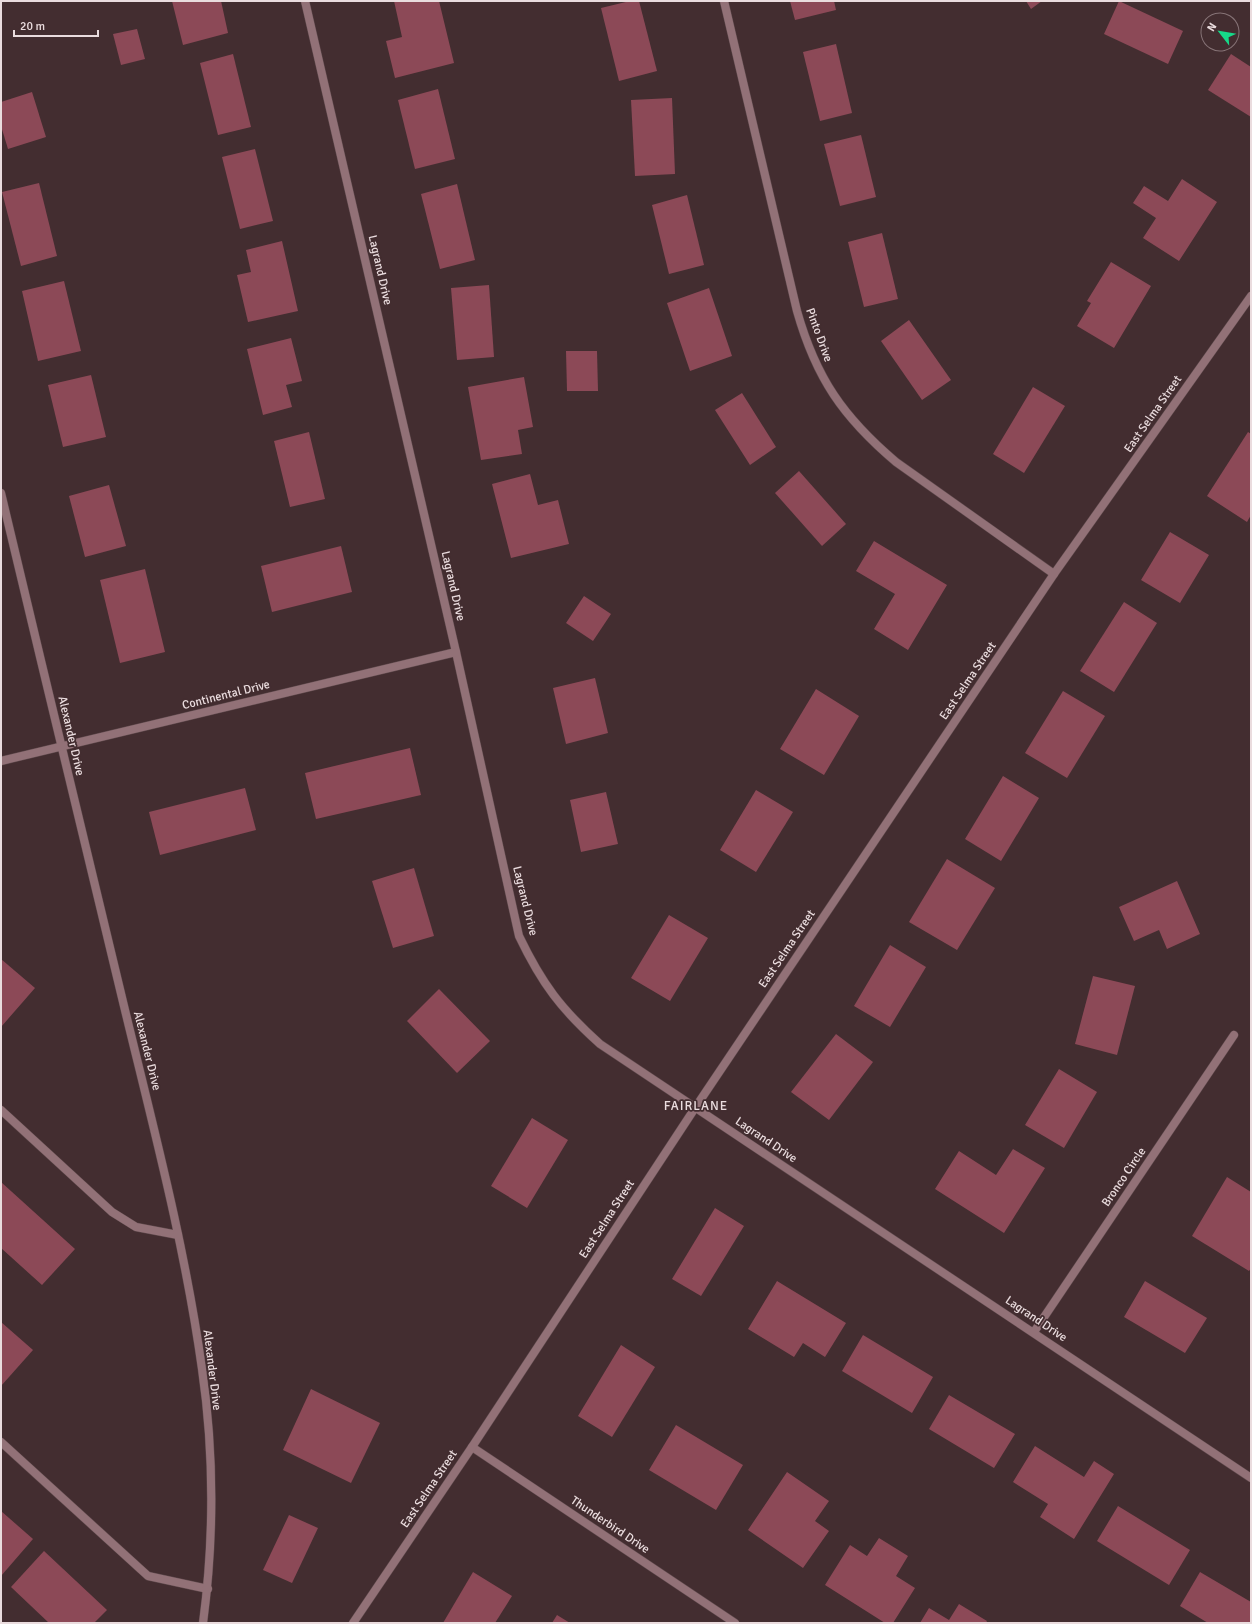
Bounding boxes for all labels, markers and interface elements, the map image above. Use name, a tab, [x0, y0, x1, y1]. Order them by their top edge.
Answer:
scale bar	[14, 12, 98, 38]
north arrow	[1200, 12, 1240, 52]
text: 20 m	[20, 19, 45, 34]
text: N	[1204, 20, 1219, 34]
street label: Lagrand Drive	[365, 234, 395, 306]
street label: Pinto Drive	[802, 306, 836, 364]
street label: East Selma Street	[1121, 373, 1185, 455]
street label: Lagrand Drive	[438, 550, 468, 622]
street label: East Selma Street	[936, 639, 1000, 723]
street label: Continental Drive	[181, 677, 271, 713]
street label: Alexander Drive	[55, 695, 87, 777]
street label: Lagrand Drive	[509, 865, 541, 937]
street label: East Selma Street	[755, 907, 819, 991]
street label: Alexander Drive	[130, 1010, 164, 1092]
district label: FAIRLANE	[664, 1098, 728, 1114]
street label: Lagrand Drive	[732, 1114, 800, 1166]
street label: Bronco Circle	[1099, 1145, 1149, 1209]
street label: East Selma Street	[576, 1177, 638, 1261]
street label: Lagrand Drive	[1002, 1293, 1070, 1345]
street label: Alexander Drive	[200, 1329, 224, 1411]
street label: East Selma Street	[397, 1447, 461, 1531]
street label: Thunderbird Drive	[568, 1493, 652, 1557]

